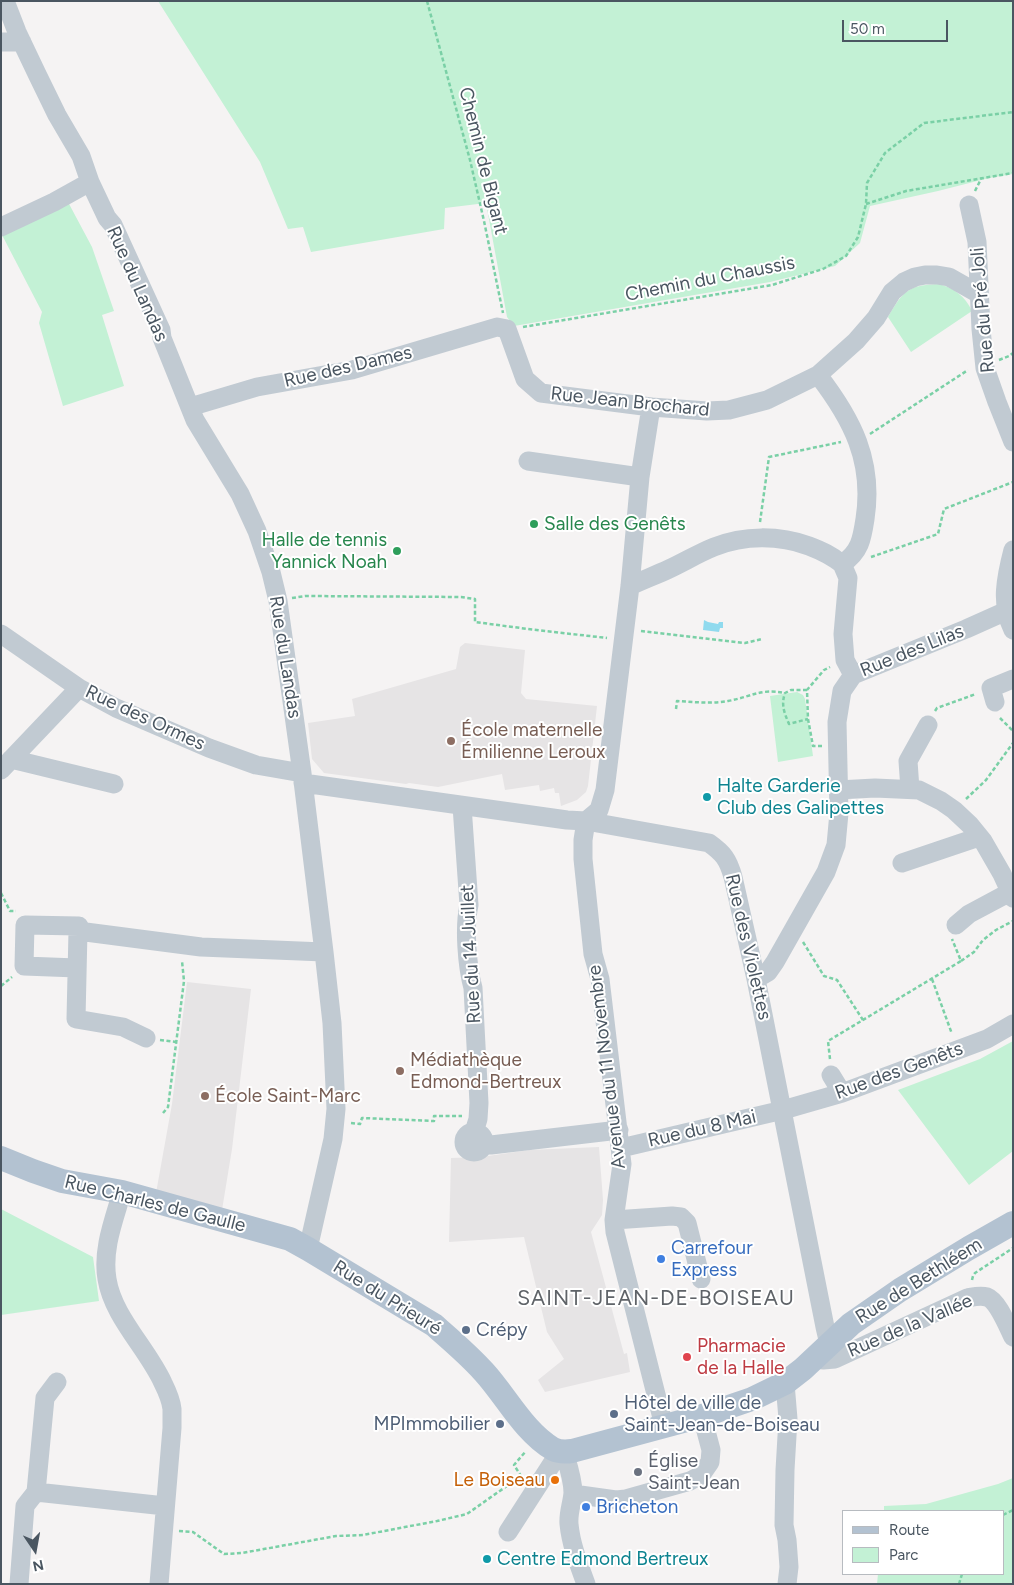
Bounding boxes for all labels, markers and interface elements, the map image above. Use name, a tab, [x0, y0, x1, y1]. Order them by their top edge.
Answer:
scale bar	[844, 10, 950, 42]
text: 50 m	[850, 20, 885, 38]
street label: Chemin de Bigant	[454, 85, 512, 237]
street label: Rue du Landas	[101, 223, 173, 345]
street label: Rue du Pré Joli	[966, 246, 1000, 374]
street label: Chemin du Chaussis	[623, 251, 797, 307]
street label: Rue des Dames	[282, 341, 414, 393]
street label: Rue Jean Brochard	[549, 382, 711, 422]
place label: Salle des Genêts	[544, 513, 686, 535]
marker: Salle des Genêts	[528, 518, 540, 530]
place label: Halle de tennis Yannick Noah	[261, 529, 387, 573]
marker: Halle de tennis Yannick Noah	[391, 545, 403, 557]
street label: Rue du Landas	[264, 594, 306, 720]
street label: Rue des Lilas	[857, 620, 967, 682]
street label: Rue des Ormes	[82, 680, 208, 756]
place label: École maternelle Émilienne Leroux	[461, 719, 605, 763]
marker: École maternelle Émilienne Leroux	[445, 735, 457, 747]
place label: Halte Garderie Club des Galipettes	[717, 775, 884, 819]
marker: Halte Garderie Club des Galipettes	[701, 791, 713, 803]
street label: Rue des Violettes	[720, 872, 776, 1022]
street label: Rue du 14 Juillet	[456, 884, 486, 1024]
street label: Avenue du 11 Novembre	[583, 964, 631, 1170]
street label: Rue des Genêts	[832, 1037, 966, 1105]
place label: Médiathèque Edmond-Bertreux	[410, 1049, 561, 1093]
marker: Médiathèque Edmond-Bertreux	[394, 1065, 406, 1077]
place label: École Saint-Marc	[215, 1085, 361, 1107]
marker: École Saint-Marc	[199, 1090, 211, 1102]
street label: Rue du 8 Mai	[646, 1105, 758, 1153]
street label: Rue Charles de Gaulle	[62, 1170, 248, 1238]
street label: Rue de Bethléem	[852, 1233, 986, 1329]
place label: Carrefour Express	[671, 1237, 753, 1281]
marker: Carrefour Express	[655, 1253, 667, 1265]
street label: Rue du Prieuré	[329, 1256, 445, 1340]
district label: SAINT-JEAN-DE-BOISEAU	[515, 1286, 797, 1312]
street label: Rue de la Vallée	[844, 1289, 976, 1363]
place label: Crépy	[476, 1319, 527, 1341]
marker: Crépy	[460, 1324, 472, 1336]
place label: Pharmacie de la Halle	[697, 1335, 786, 1379]
marker: Pharmacie de la Halle	[681, 1351, 693, 1363]
place label: Hôtel de ville de Saint-Jean-de-Boiseau	[624, 1392, 820, 1436]
marker: Hôtel de ville de Saint-Jean-de-Boiseau	[608, 1408, 620, 1420]
place label: MPImmobilier	[373, 1413, 490, 1435]
marker: MPImmobilier	[494, 1418, 506, 1430]
place label: Église Saint-Jean	[648, 1450, 740, 1494]
marker: Église Saint-Jean	[632, 1466, 644, 1478]
place label: Le Boiseau	[453, 1469, 545, 1491]
marker: Le Boiseau	[549, 1474, 561, 1486]
place label: Bricheton	[596, 1496, 678, 1518]
marker: Bricheton	[580, 1501, 592, 1513]
legend	[842, 1510, 1004, 1575]
text: Route	[889, 1521, 929, 1539]
north arrow	[10, 1525, 60, 1575]
text: Parc	[889, 1546, 918, 1564]
place label: Centre Edmond Bertreux	[497, 1548, 708, 1570]
marker: Centre Edmond Bertreux	[481, 1553, 493, 1565]
text: N	[31, 1556, 45, 1575]

